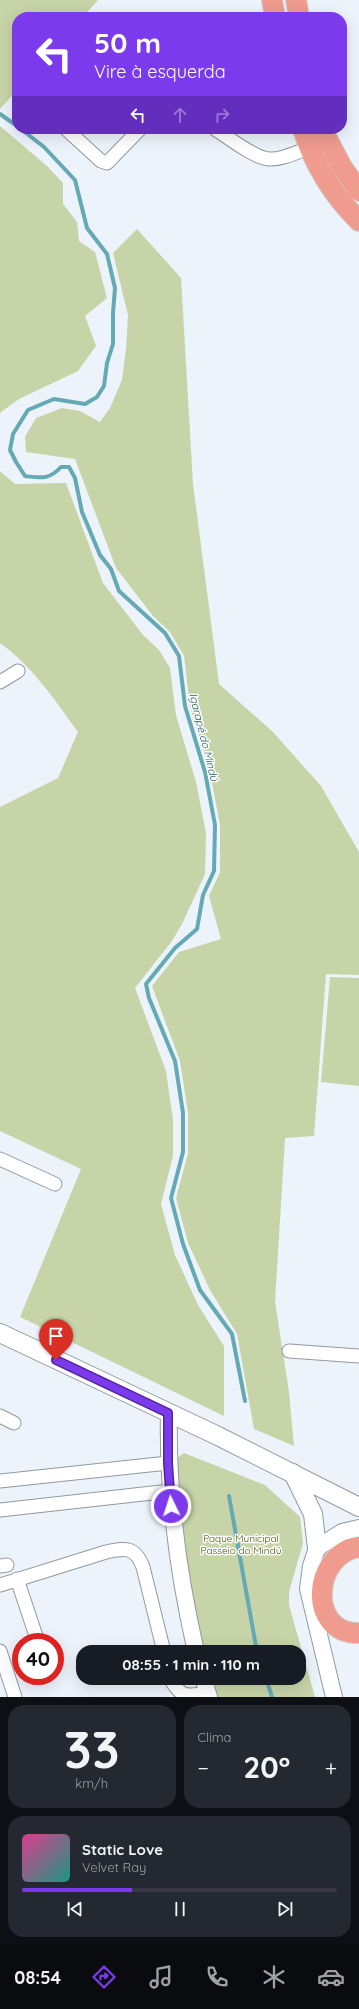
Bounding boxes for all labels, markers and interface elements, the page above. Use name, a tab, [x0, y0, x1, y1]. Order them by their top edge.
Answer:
text: 50 m	[94, 25, 161, 60]
icon: left	[28, 28, 80, 80]
text: Vire à esquerda	[94, 60, 226, 83]
icon: left	[127, 104, 149, 126]
icon: ahead	[169, 104, 191, 126]
icon: right	[211, 104, 233, 126]
water label: Igarapé do Mindú	[186, 692, 222, 783]
pin	[39, 1319, 73, 1360]
icon: arrive	[45, 1325, 67, 1347]
position arrow	[150, 1485, 192, 1527]
park label: Paque Municipal Passeio do Mindú	[201, 1532, 281, 1557]
speed limit sign: 40	[12, 1633, 64, 1685]
text: 08:55 · 1 min · 110 m	[122, 1655, 260, 1674]
text: 33	[64, 1716, 120, 1781]
text: Clima	[198, 1729, 232, 1745]
text: 20°	[243, 1748, 290, 1786]
text: −	[198, 1754, 209, 1782]
text: +	[325, 1754, 337, 1782]
text: km/h	[75, 1775, 108, 1791]
text: Static Love	[82, 1840, 163, 1859]
text: Velvet Ray	[82, 1859, 147, 1875]
icon: previous	[64, 1898, 86, 1920]
icon: pause	[169, 1898, 191, 1920]
icon: next	[274, 1898, 296, 1920]
icon: directions	[90, 1963, 118, 1991]
icon: music	[147, 1963, 175, 1991]
icon: phone	[203, 1963, 231, 1991]
icon: climate	[260, 1963, 288, 1991]
icon: car	[317, 1963, 345, 1991]
text: 08:54	[14, 1966, 61, 1989]

